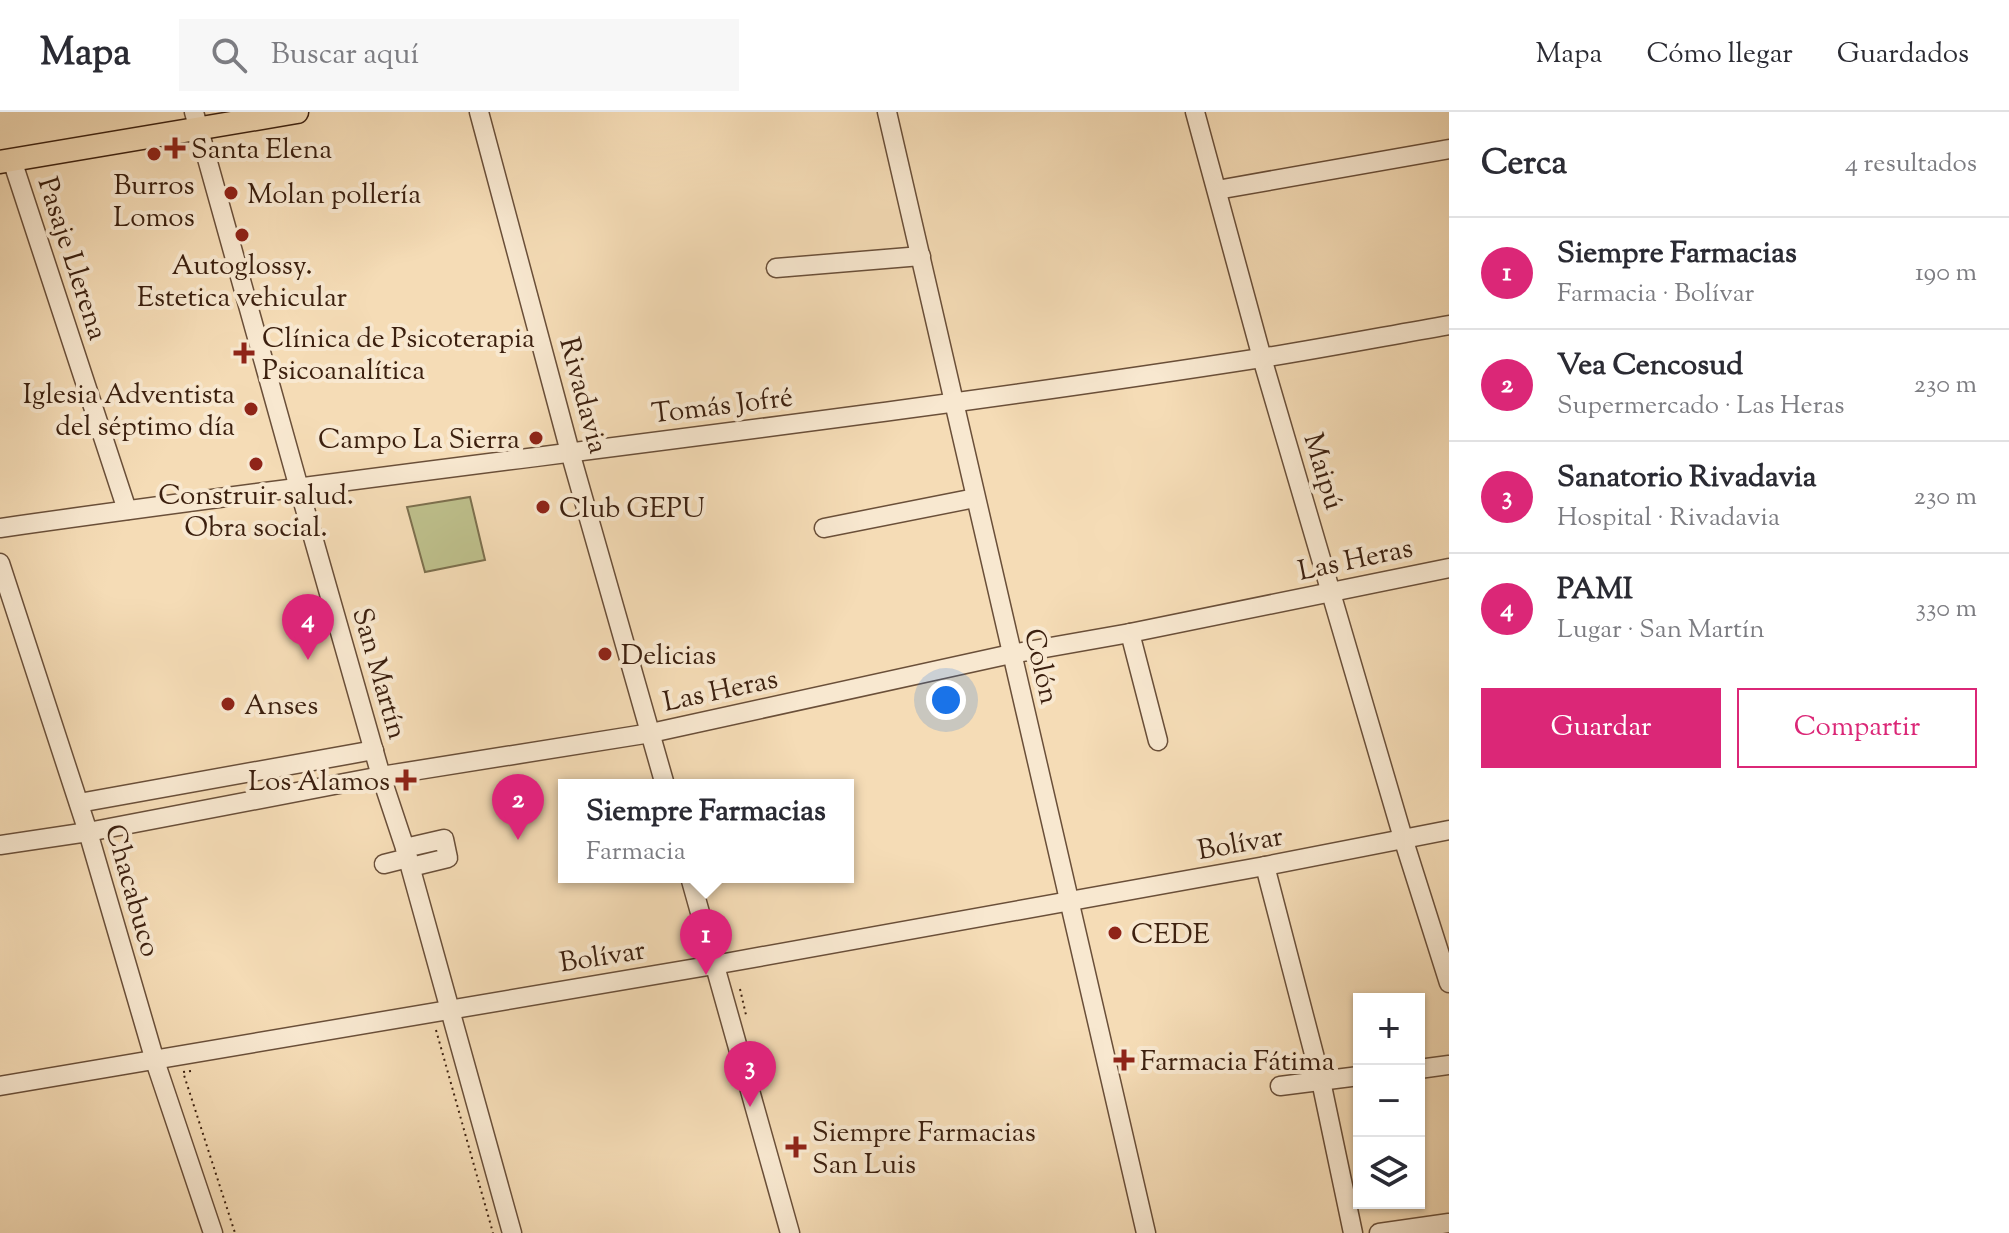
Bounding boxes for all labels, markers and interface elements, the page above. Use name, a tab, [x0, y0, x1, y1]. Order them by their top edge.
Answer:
search box	[179, 19, 739, 91]
text: Mapa	[40, 28, 131, 82]
icon: search	[207, 33, 251, 77]
text: Buscar aquí	[271, 34, 419, 77]
text: Mapa	[1536, 35, 1602, 75]
text: Cómo llegar	[1646, 35, 1793, 75]
text: Guardados	[1837, 35, 1969, 75]
place label: Santa Elena	[191, 131, 332, 171]
marker: Santa Elena	[166, 139, 184, 157]
text: Cerca	[1481, 140, 1567, 189]
marker: Burros Lomos	[145, 145, 163, 163]
text: 4 resultados	[1845, 146, 1977, 183]
place label: Burros Lomos	[113, 167, 195, 239]
street label: Pasaje Llerena	[26, 172, 116, 346]
place label: Molan pollería	[247, 176, 421, 216]
marker: Molan pollería	[222, 184, 240, 202]
marker: Autoglossy. Estetica vehicular	[233, 226, 251, 244]
text: Siempre Farmacias	[1557, 233, 1797, 276]
place label: Autoglossy. Estetica vehicular	[137, 247, 347, 319]
text: 1	[1503, 255, 1511, 292]
text: 190 m	[1915, 255, 1977, 292]
text: Farmacia · Bolívar	[1557, 276, 1754, 313]
place label: Clínica de Psicoterapia Psicoanalítica	[262, 320, 535, 392]
street label: Rivadavia	[547, 333, 617, 458]
marker: Clínica de Psicoterapia Psicoanalítica	[233, 342, 255, 364]
text: Vea Cencosud	[1557, 345, 1743, 388]
text: 2	[1501, 367, 1513, 404]
text: 230 m	[1914, 367, 1977, 404]
place label: Iglesia Adventista del séptimo día	[23, 376, 235, 448]
street label: Tomás Jofré	[649, 378, 795, 435]
text: Supermercado · Las Heras	[1557, 388, 1845, 425]
marker: Iglesia Adventista del séptimo día	[242, 400, 260, 418]
place label: Campo La Sierra	[318, 421, 520, 461]
marker: Campo La Sierra	[527, 429, 545, 447]
street label: Maipú	[1292, 429, 1353, 515]
marker: Construir salud. Obra social.	[247, 455, 265, 473]
text: Sanatorio Rivadavia	[1557, 457, 1816, 500]
place label: Construir salud. Obra social.	[158, 477, 354, 549]
text: 3	[1502, 479, 1512, 516]
text: 230 m	[1914, 479, 1977, 516]
place label: Club GEPU	[559, 490, 705, 530]
marker: Club GEPU	[534, 498, 552, 516]
text: Hospital · Rivadavia	[1557, 500, 1780, 537]
street label: Las Heras	[1295, 529, 1417, 593]
text: PAMI	[1557, 569, 1633, 612]
text: 4	[1500, 591, 1514, 628]
text: 330 m	[1915, 591, 1977, 628]
pin: 4	[282, 594, 334, 660]
street label: San Martín	[340, 603, 416, 744]
text: Lugar · San Martín	[1557, 612, 1765, 649]
street label: Colón	[1012, 625, 1068, 708]
place label: Delicias	[621, 637, 716, 677]
marker: Delicias	[596, 645, 614, 663]
street label: Las Heras	[660, 660, 782, 724]
your location	[926, 680, 966, 720]
place label: Anses	[244, 687, 318, 727]
button: Guardar	[1481, 688, 1721, 768]
button: Compartir	[1737, 688, 1977, 768]
marker: Anses	[219, 695, 237, 713]
place label: Los Alamos	[248, 763, 390, 803]
marker: Los Alamos	[397, 771, 415, 789]
pin: 2	[492, 774, 544, 840]
popup	[558, 779, 854, 883]
text: Siempre Farmacias	[586, 791, 826, 834]
street label: Bolívar	[1195, 818, 1287, 872]
street label: Chacabuco	[93, 820, 169, 962]
text: Farmacia	[586, 834, 686, 871]
pin: 1	[680, 909, 732, 975]
place label: CEDE	[1131, 916, 1210, 956]
marker: CEDE	[1106, 924, 1124, 942]
street label: Bolívar	[557, 931, 649, 984]
map controls	[1353, 993, 1425, 1209]
button: +	[1353, 993, 1425, 1065]
pin: 3	[724, 1041, 776, 1107]
place label: Farmacia Fátima	[1140, 1043, 1335, 1083]
marker: Farmacia Fátima	[1115, 1051, 1133, 1069]
button: −	[1353, 1065, 1425, 1137]
place label: Siempre Farmacias San Luis	[812, 1114, 1036, 1186]
button: layers	[1353, 1137, 1425, 1209]
marker: Siempre Farmacias San Luis	[787, 1138, 805, 1156]

